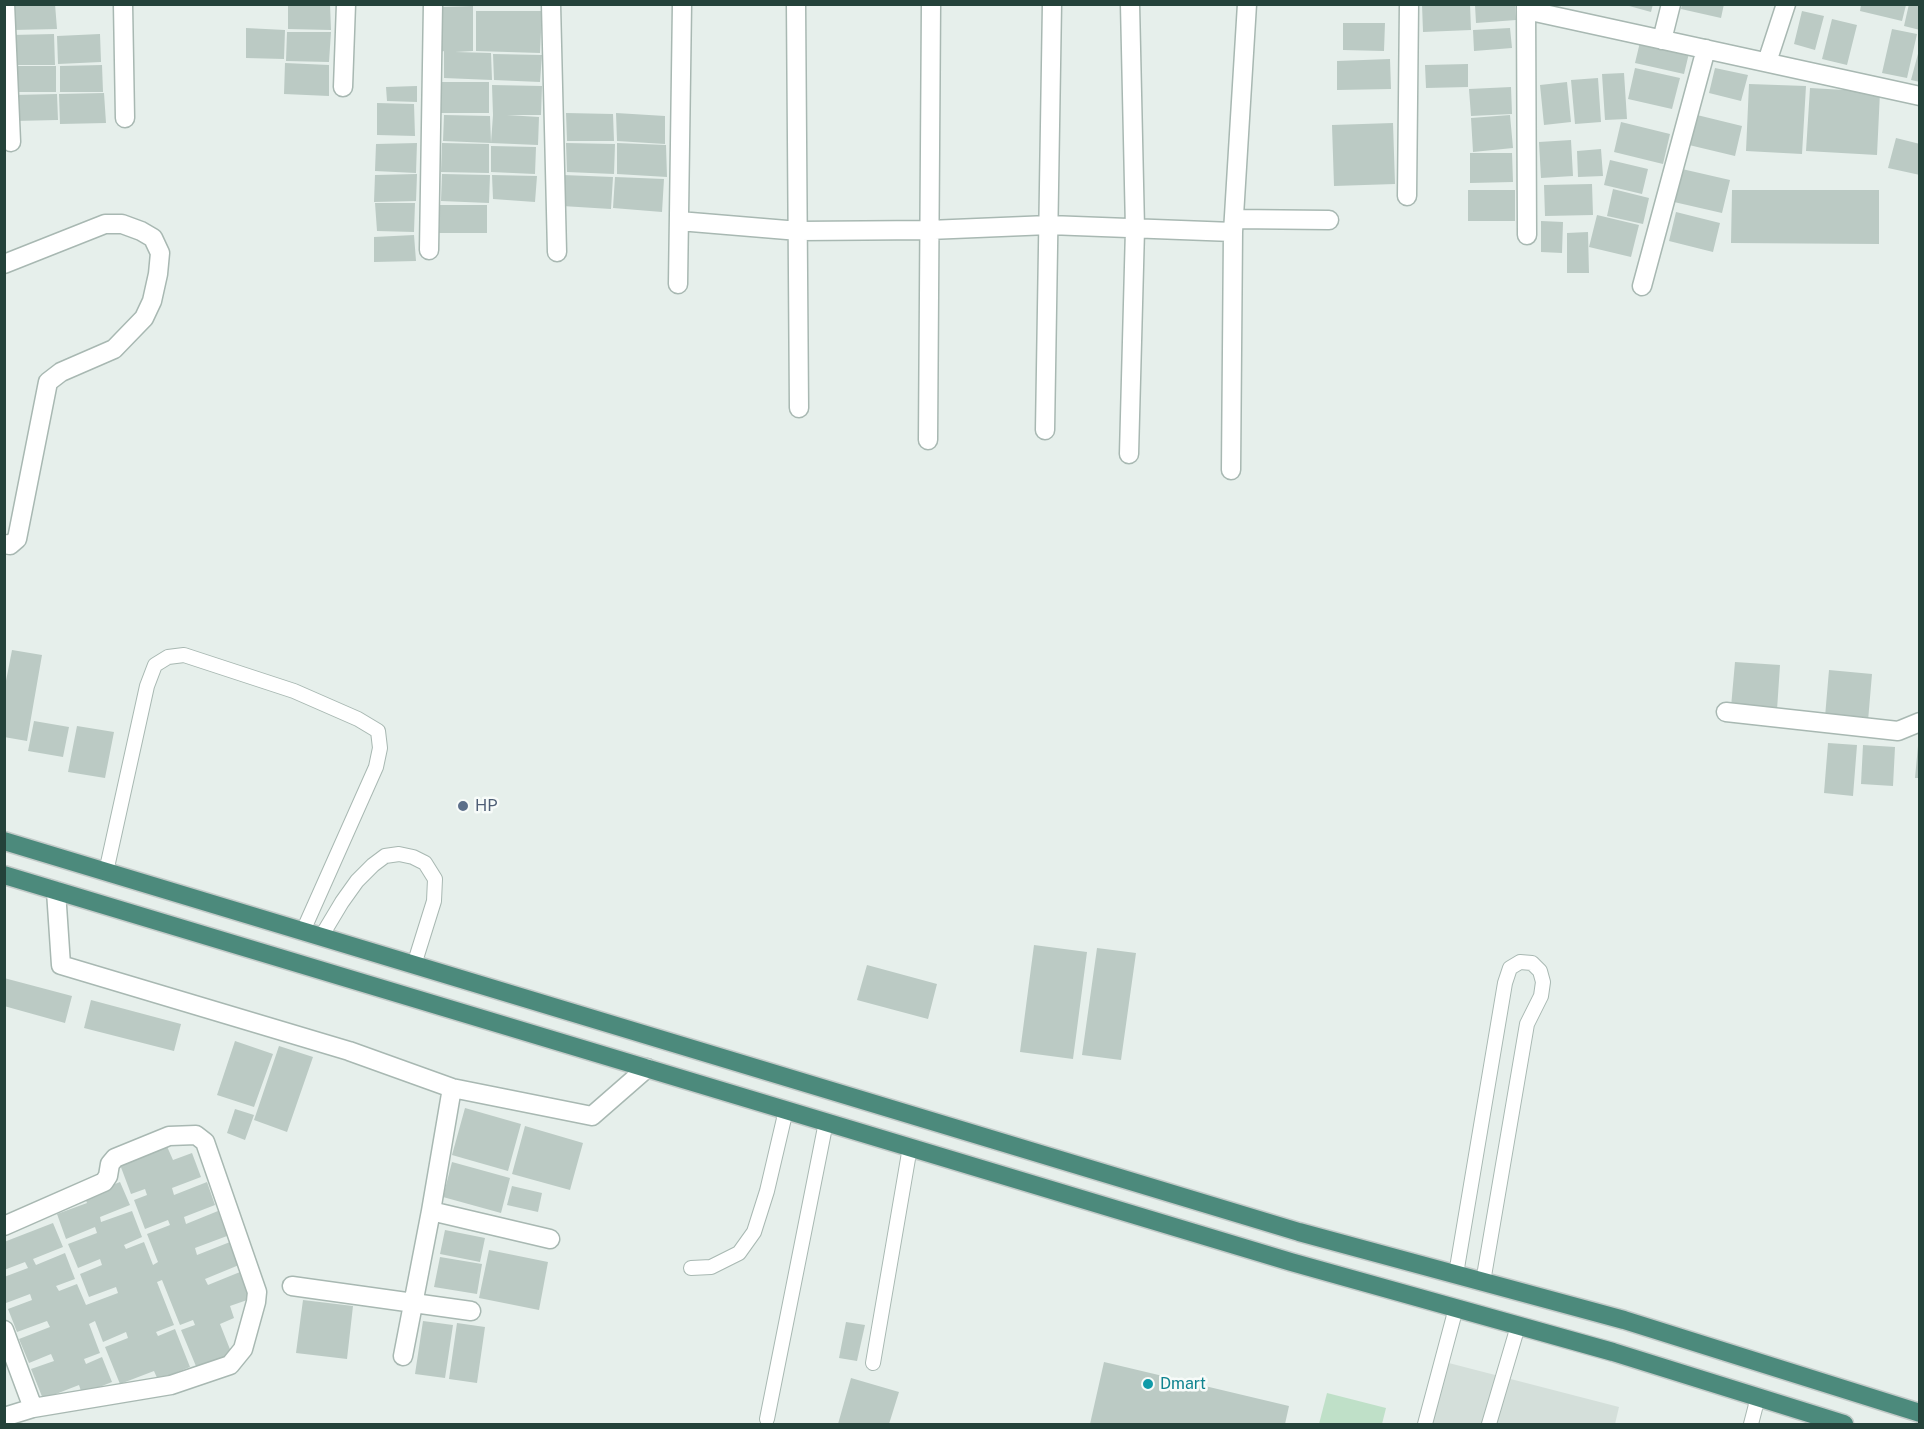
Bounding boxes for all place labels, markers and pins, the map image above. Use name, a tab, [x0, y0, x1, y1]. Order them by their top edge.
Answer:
place label: HP	[475, 796, 497, 816]
marker: HP	[456, 799, 470, 813]
place label: Dmart	[1160, 1374, 1206, 1394]
marker: Dmart	[1141, 1377, 1155, 1391]

